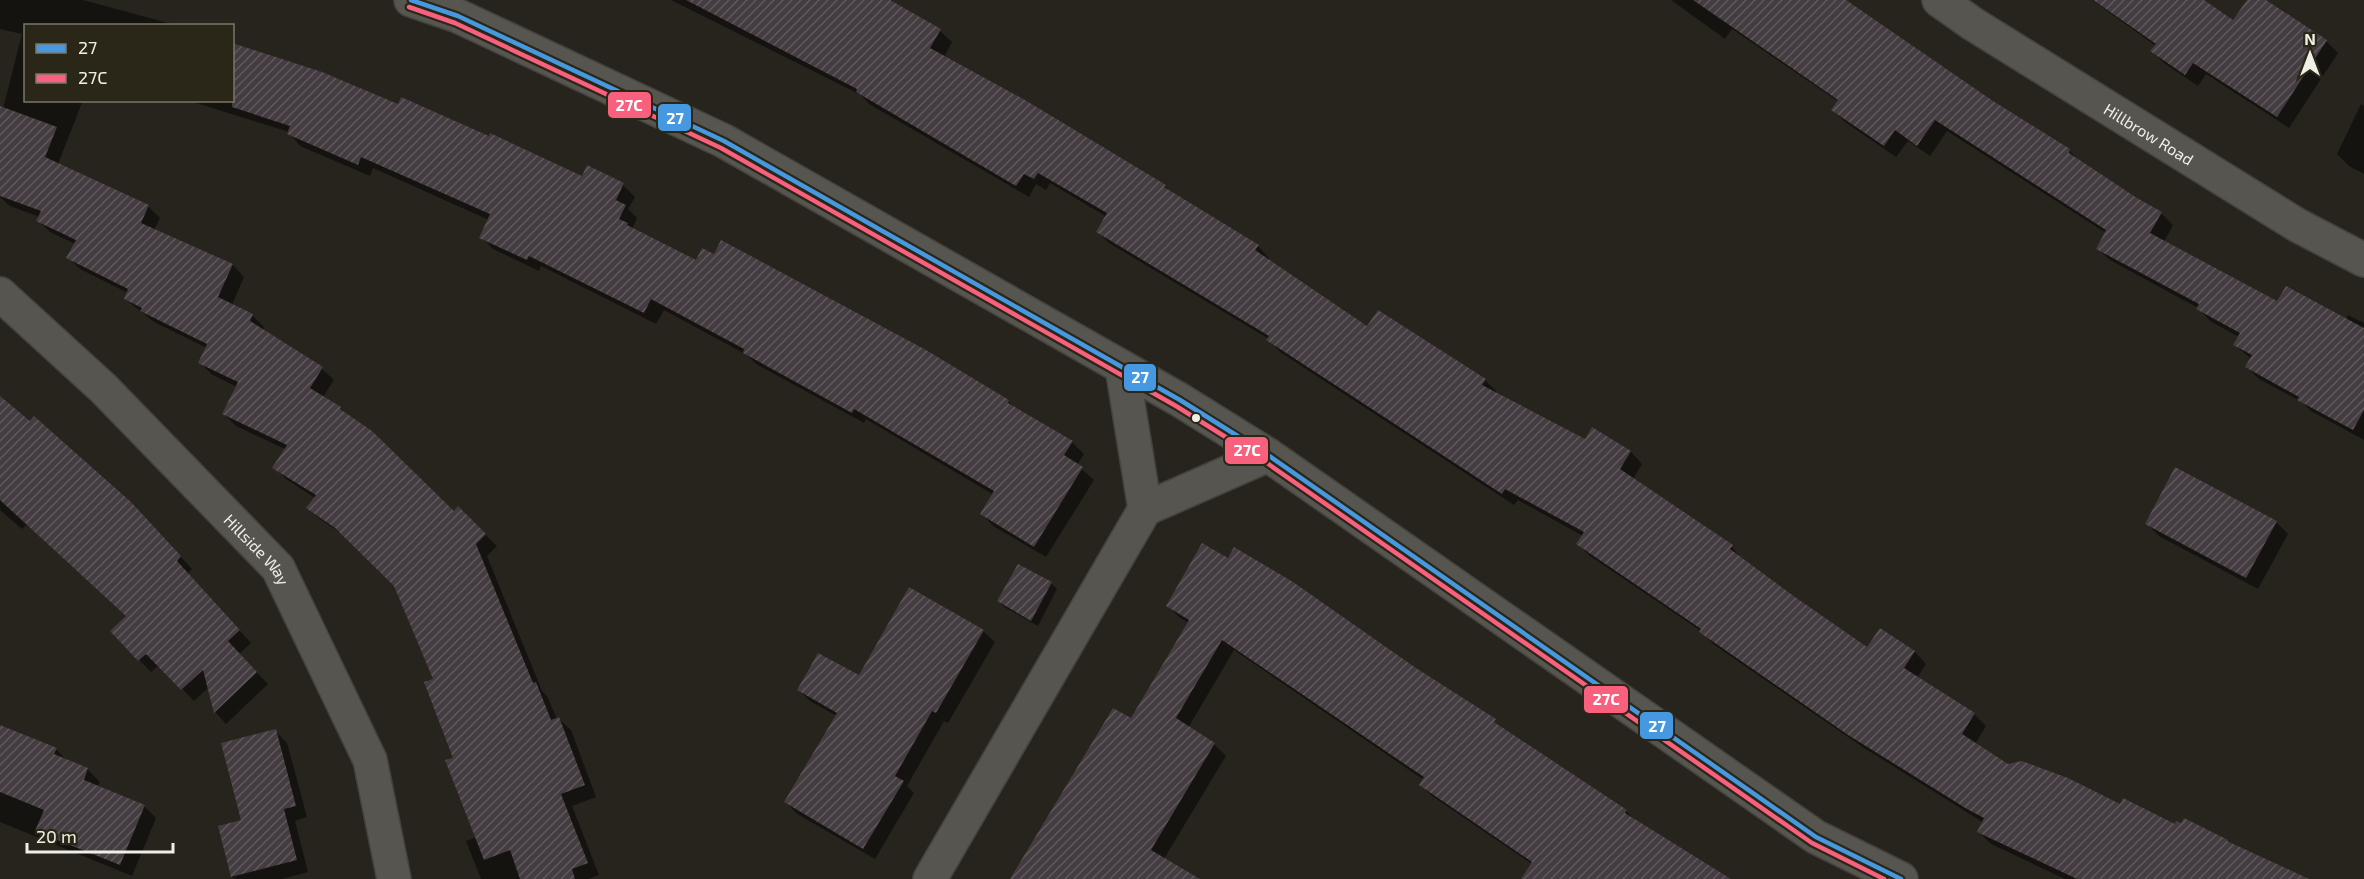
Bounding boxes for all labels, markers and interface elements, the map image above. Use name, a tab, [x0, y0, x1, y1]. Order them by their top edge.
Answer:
legend	[24, 24, 234, 102]
north arrow	[2280, 24, 2340, 84]
text: N	[2304, 29, 2316, 48]
text: 27	[78, 36, 97, 58]
text: 27C	[78, 66, 108, 88]
line badge: 27C	[607, 91, 652, 119]
text: 27C	[615, 95, 643, 114]
street label: Hillbrow Road	[2101, 98, 2198, 168]
line badge: 27	[657, 103, 692, 132]
text: 27	[666, 108, 684, 127]
line badge: 27	[1123, 363, 1157, 392]
text: 27	[1131, 367, 1149, 386]
unlabelled marker	[1190, 412, 1202, 424]
line badge: 27C	[1224, 436, 1269, 465]
text: 27C	[1233, 440, 1261, 459]
street label: Hillside Way	[221, 510, 294, 588]
line badge: 27C	[1583, 685, 1629, 714]
text: 27C	[1592, 689, 1620, 708]
line badge: 27	[1639, 711, 1674, 740]
text: 27	[1648, 716, 1666, 735]
scale bar	[27, 816, 172, 854]
text: 20 m	[36, 825, 77, 847]

